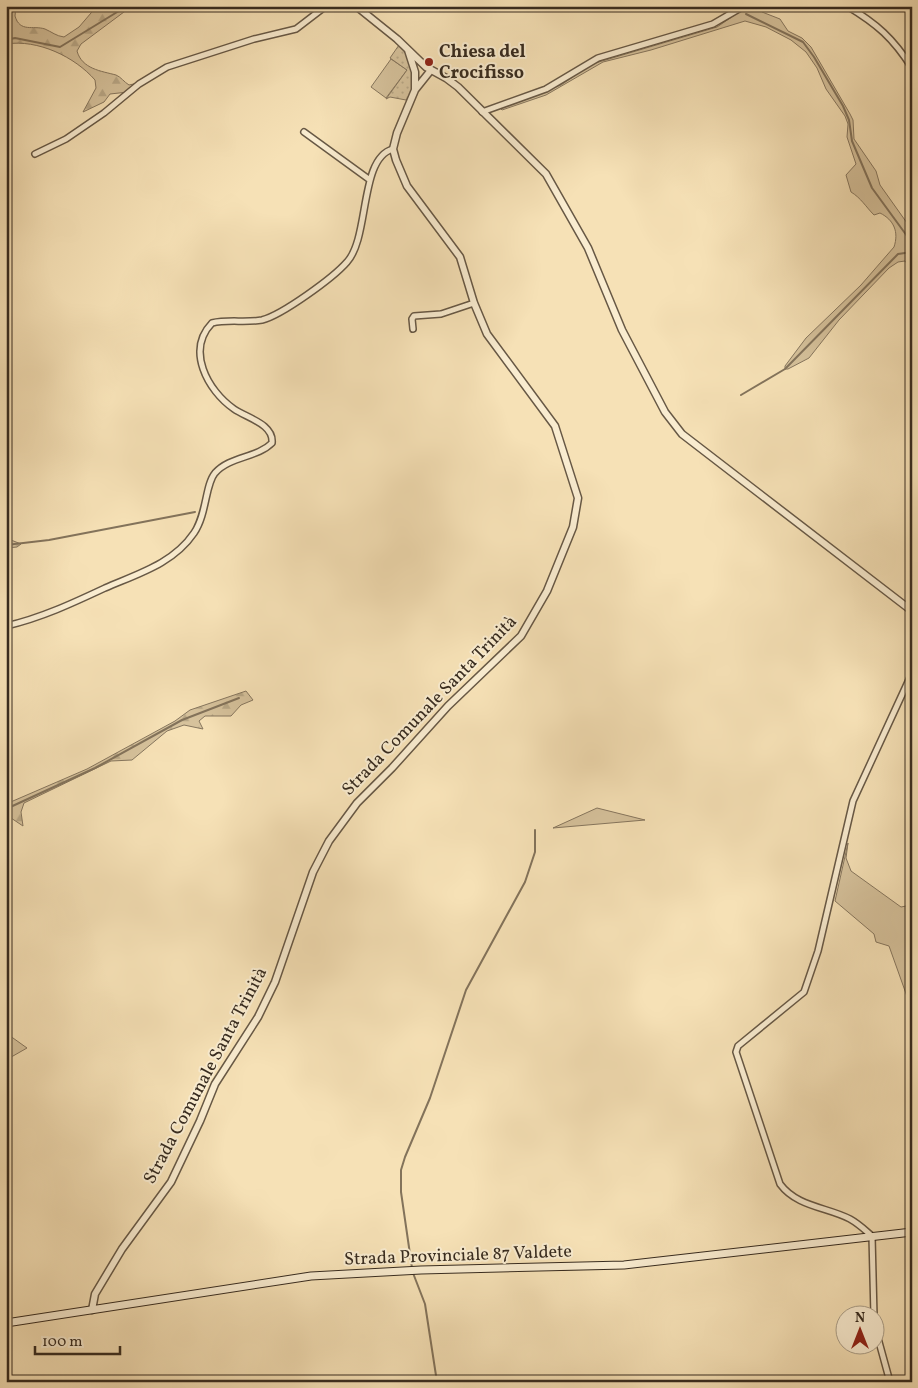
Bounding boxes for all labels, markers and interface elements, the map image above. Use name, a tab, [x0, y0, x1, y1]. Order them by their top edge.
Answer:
place label: Chiesa del Crocifisso	[439, 40, 526, 86]
marker: Chiesa del Crocifisso	[423, 56, 435, 68]
street label: Strada Comunale Santa Trinità	[337, 610, 523, 802]
street label: Strada Comunale Santa Trinità	[138, 963, 274, 1189]
street label: Strada Provinciale 87 Valdete	[344, 1240, 572, 1272]
north arrow	[836, 1306, 886, 1356]
text: N	[855, 1309, 865, 1328]
scale bar	[35, 1323, 120, 1355]
text: 100 m	[42, 1332, 82, 1353]

